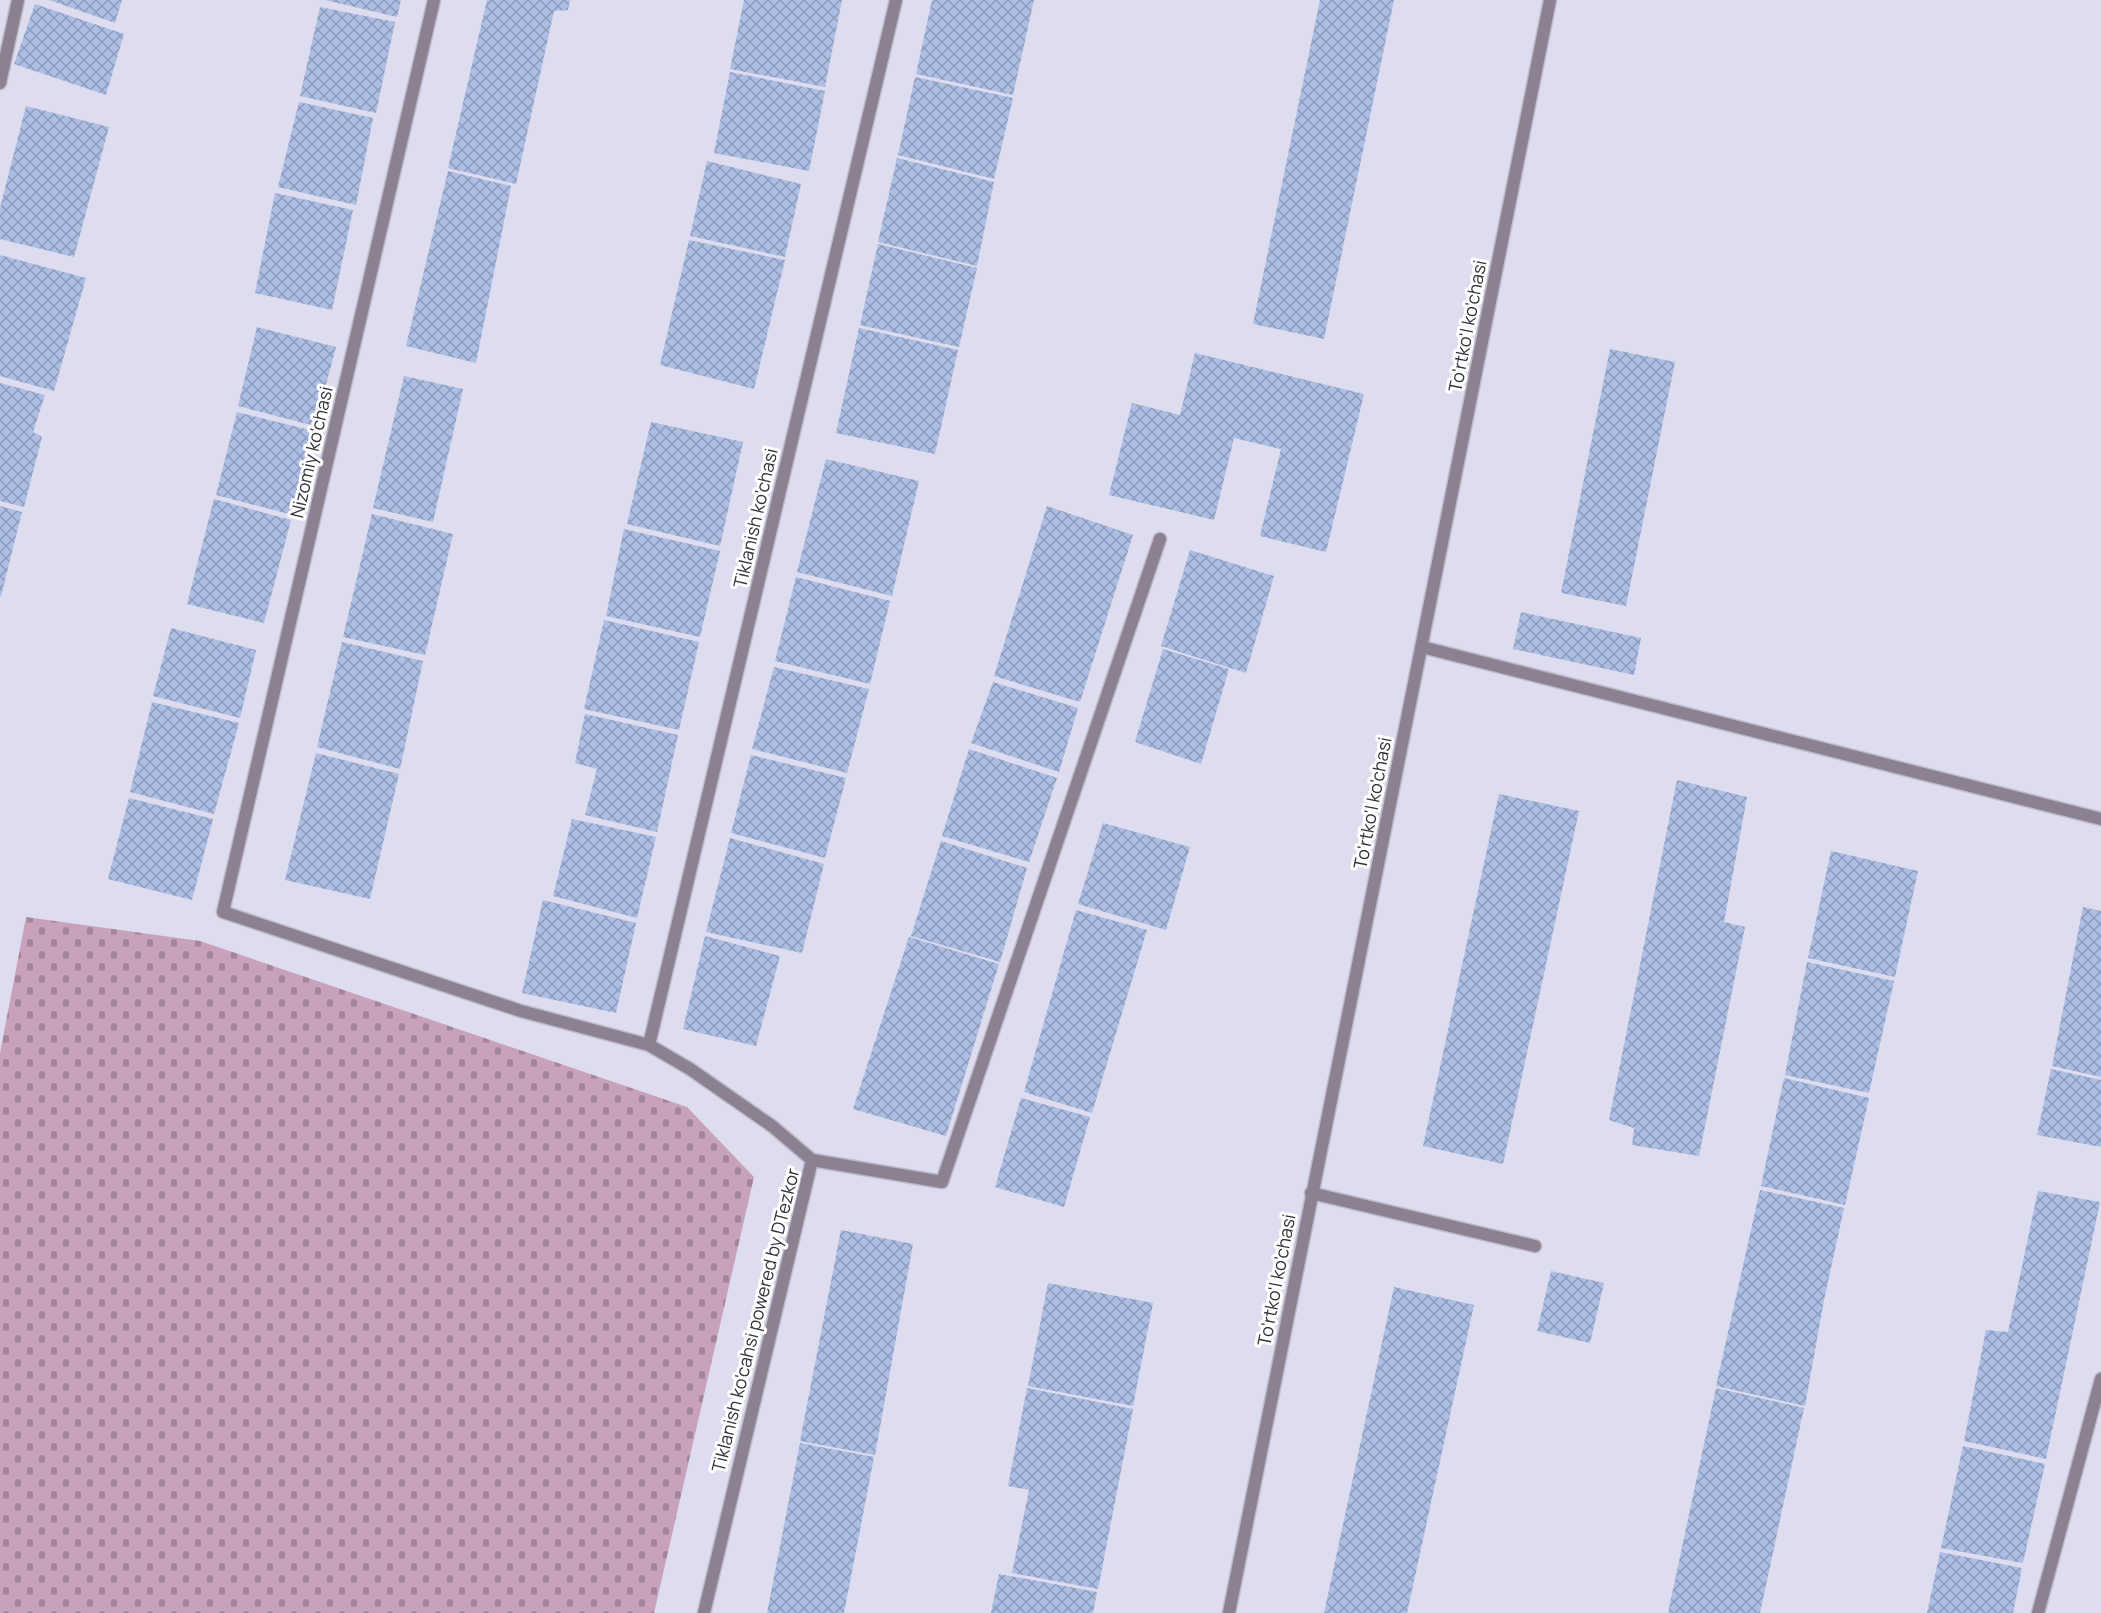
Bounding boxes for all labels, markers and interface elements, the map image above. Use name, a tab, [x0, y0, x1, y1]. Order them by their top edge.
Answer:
street label: To'rtko'l ko'chasi	[1442, 258, 1492, 394]
street label: Nizomiy ko'chasi	[284, 384, 338, 520]
street label: Tiklanish ko'chasi	[727, 446, 783, 590]
street label: To'rtko'l ko'chasi	[1347, 735, 1397, 871]
street label: Tiklanish ko'cahsi powered by DTezkor	[706, 1165, 805, 1474]
street label: To'rtko'l ko'chasi	[1251, 1212, 1301, 1348]

